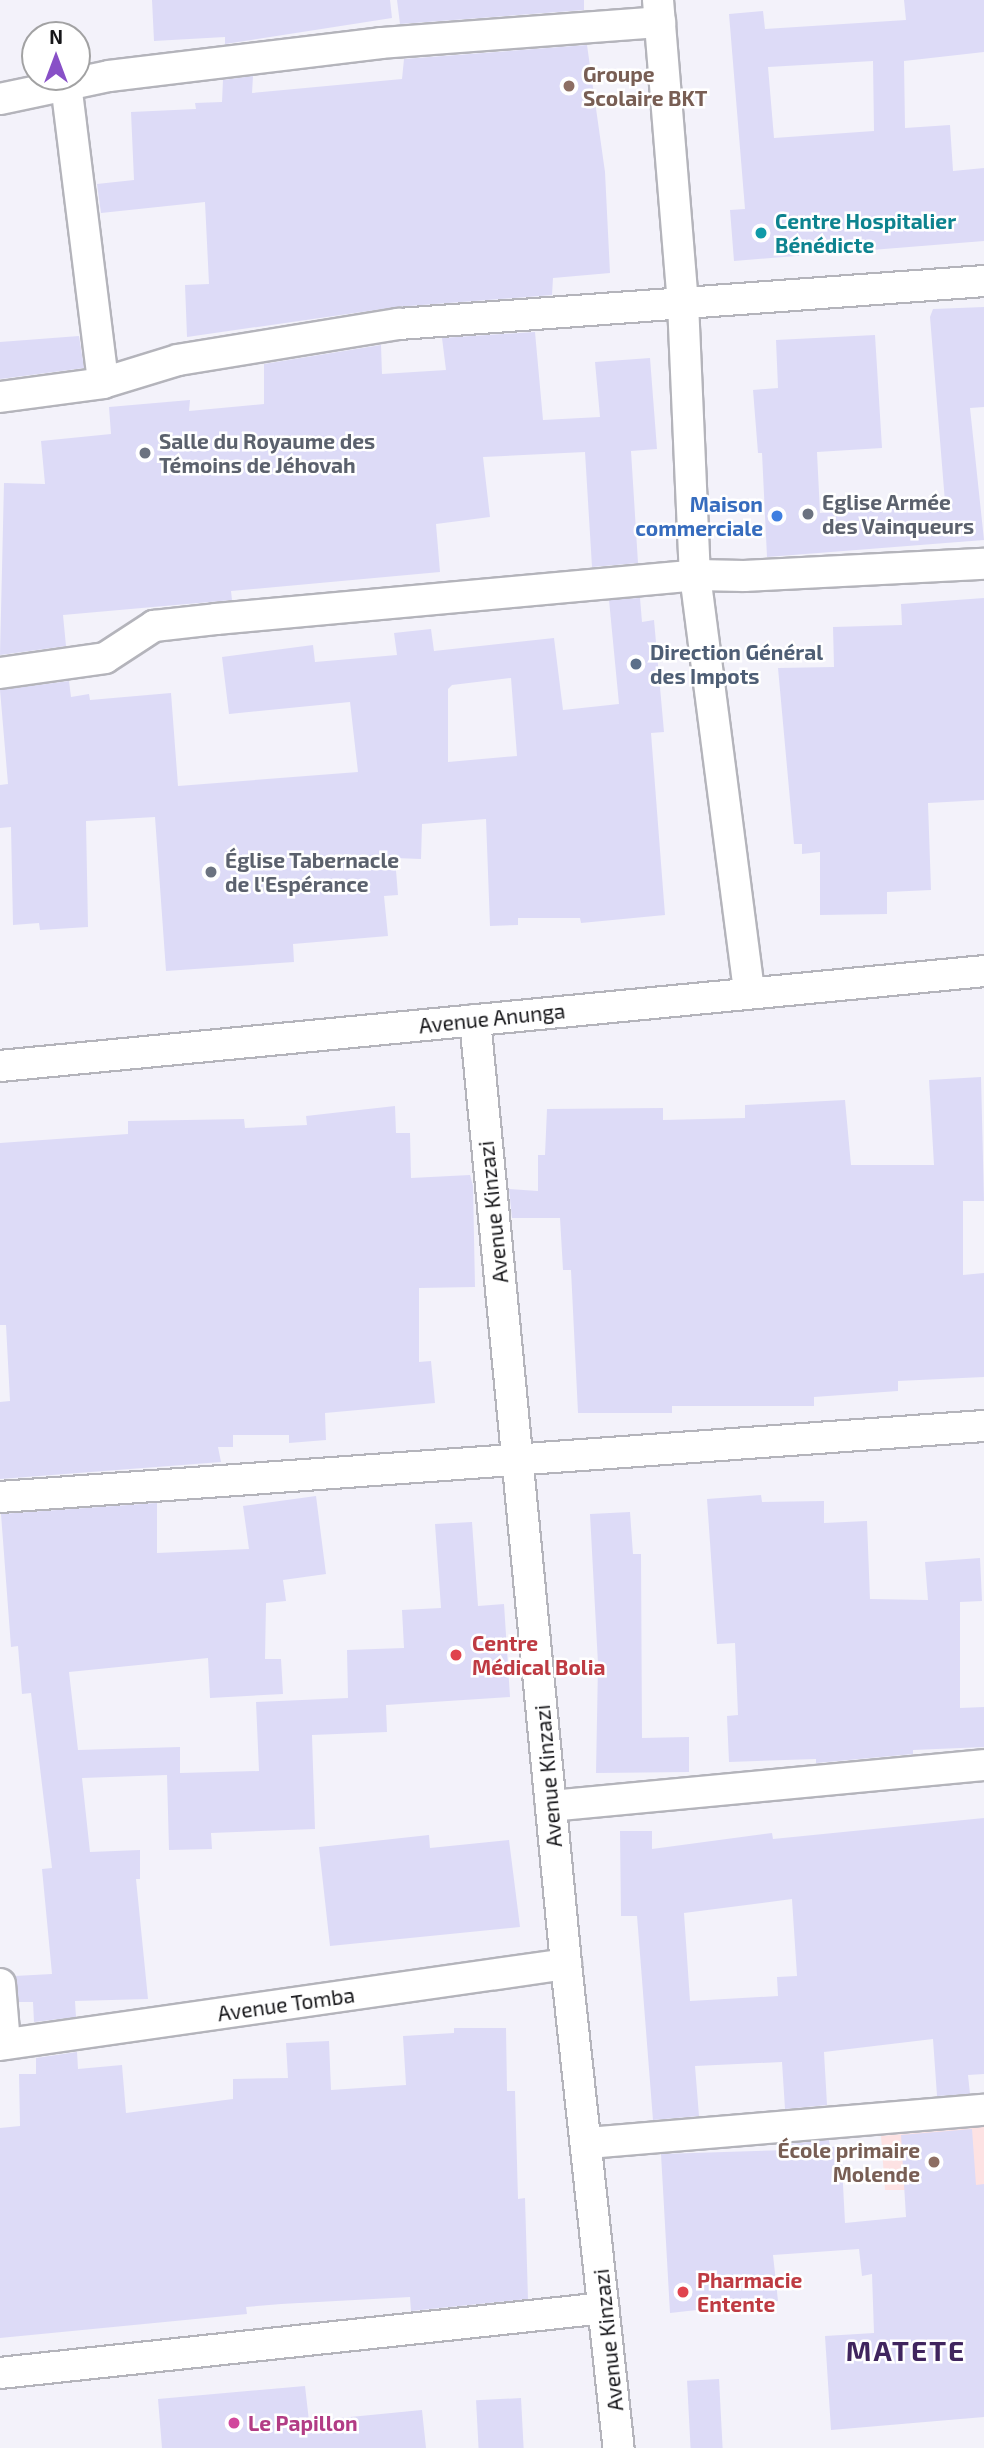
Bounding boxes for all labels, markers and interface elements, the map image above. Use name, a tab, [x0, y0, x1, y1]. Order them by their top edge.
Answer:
north arrow	[21, 21, 91, 91]
text: N	[49, 25, 63, 48]
place label: Groupe Scolaire BKT	[583, 61, 707, 111]
marker: Groupe Scolaire BKT	[561, 78, 577, 94]
place label: Centre Hospitalier Bénédicte	[775, 208, 956, 258]
marker: Centre Hospitalier Bénédicte	[753, 225, 769, 241]
place label: Salle du Royaume des Témoins de Jéhovah	[159, 428, 375, 478]
marker: Salle du Royaume des Témoins de Jéhovah	[137, 445, 153, 461]
place label: Eglise Armée des Vainqueurs	[822, 489, 975, 539]
place label: Maison commerciale	[635, 491, 763, 541]
marker: Eglise Armée des Vainqueurs	[800, 506, 816, 522]
marker: Maison commerciale	[769, 508, 785, 524]
place label: Direction Général des Impots	[650, 639, 823, 689]
marker: Direction Général des Impots	[628, 656, 644, 672]
place label: Église Tabernacle de l'Espérance	[225, 847, 400, 897]
marker: Église Tabernacle de l'Espérance	[203, 864, 219, 880]
street label: Avenue Anunga	[417, 998, 567, 1038]
street label: Avenue Kinzazi	[473, 1140, 513, 1284]
place label: Centre Médical Bolia	[472, 1630, 606, 1680]
marker: Centre Médical Bolia	[446, 1645, 466, 1665]
street label: Avenue Kinzazi	[529, 1704, 567, 1848]
street label: Avenue Tomba	[216, 1982, 356, 2026]
place label: École primaire Molende	[777, 2137, 920, 2187]
marker: École primaire Molende	[926, 2154, 942, 2170]
place label: Pharmacie Entente	[697, 2267, 802, 2317]
street label: Avenue Kinzazi	[588, 2268, 628, 2412]
marker: Pharmacie Entente	[675, 2284, 691, 2300]
district label: MATETE	[847, 2333, 965, 2367]
place label: Le Papillon	[248, 2410, 358, 2436]
marker: Le Papillon	[226, 2415, 242, 2431]

